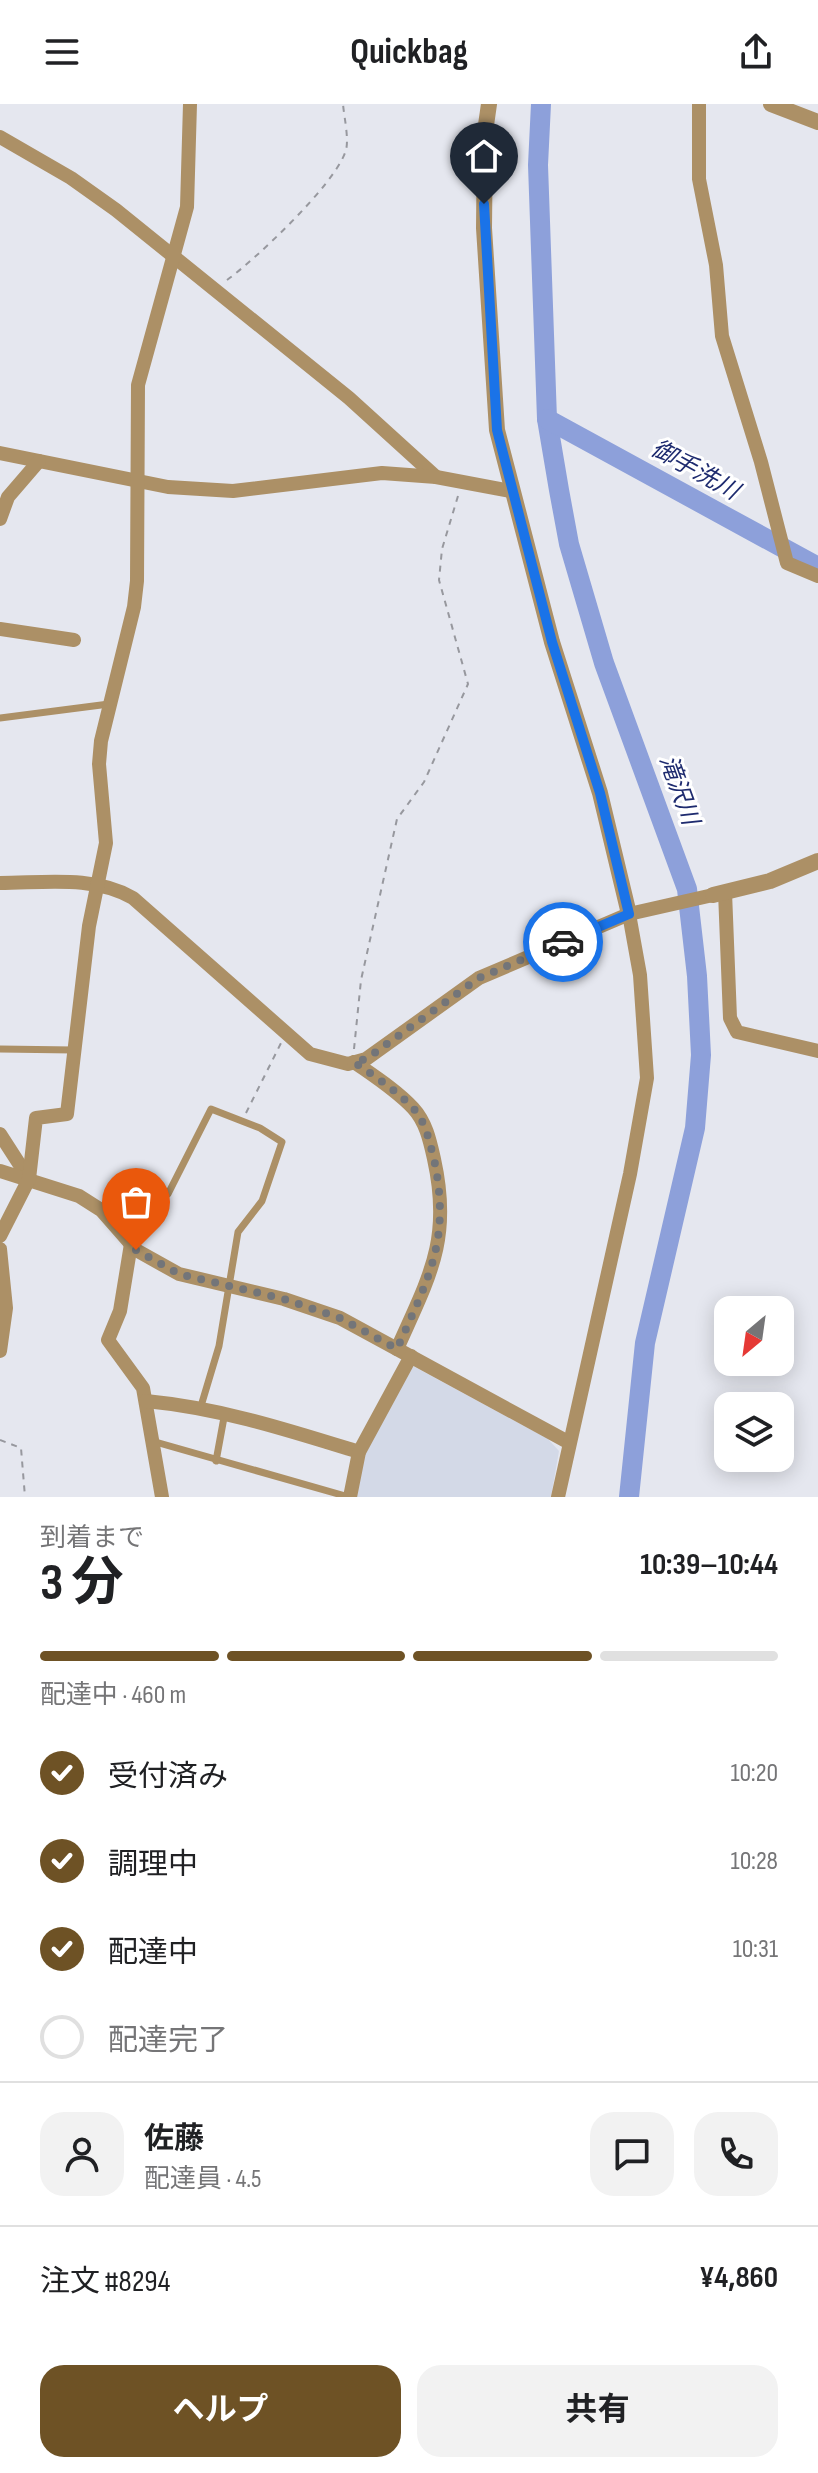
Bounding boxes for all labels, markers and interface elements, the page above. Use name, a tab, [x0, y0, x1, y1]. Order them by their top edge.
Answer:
icon: menu	[40, 30, 84, 74]
icon: share	[734, 30, 778, 74]
text: Quickbag	[350, 31, 468, 74]
pin	[450, 122, 518, 204]
icon: home	[462, 134, 506, 178]
water label: 御手洗川	[646, 434, 747, 507]
water label: 滝沢川	[653, 751, 706, 832]
courier	[523, 902, 603, 982]
icon: car	[541, 920, 585, 964]
pin	[102, 1168, 170, 1250]
icon: bag	[114, 1180, 158, 1224]
north arrow	[714, 1296, 794, 1376]
map controls	[714, 1296, 794, 1472]
button: layers	[714, 1392, 794, 1472]
text: 到着まで	[40, 1523, 144, 1554]
text: 10:39–10:44	[640, 1547, 778, 1583]
text: 3 分	[40, 1552, 123, 1615]
text: 配達中 · 460 m	[40, 1680, 186, 1711]
icon: check	[40, 1751, 84, 1795]
text: 10:20	[730, 1758, 778, 1789]
text: 受付済み	[108, 1759, 228, 1795]
icon: check	[40, 1839, 84, 1883]
text: 10:28	[731, 1846, 778, 1877]
text: 調理中	[108, 1847, 198, 1883]
icon: check	[40, 1927, 84, 1971]
text: 10:31	[733, 1934, 778, 1965]
text: 配達中	[108, 1935, 198, 1971]
text: 配達完了	[108, 2023, 228, 2059]
button: person	[40, 2112, 124, 2196]
button: chat	[590, 2112, 674, 2196]
button: phone	[694, 2112, 778, 2196]
text: 佐藤	[144, 2121, 204, 2157]
text: 配達員 · 4.5	[144, 2164, 262, 2195]
text: ¥4,860	[699, 2260, 778, 2296]
text: 注文 #8294	[40, 2264, 170, 2300]
button: ヘルプ	[40, 2365, 401, 2457]
button: 共有	[417, 2365, 778, 2457]

